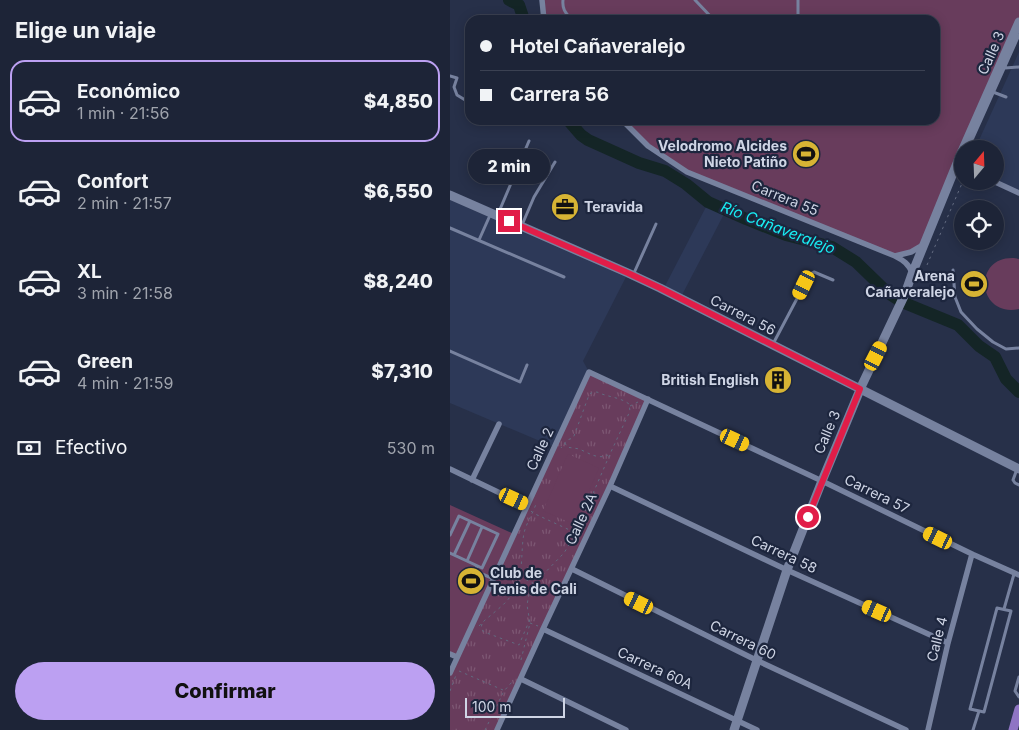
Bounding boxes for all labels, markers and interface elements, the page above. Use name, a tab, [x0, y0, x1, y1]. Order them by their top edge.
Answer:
text: Elige un viaje	[15, 17, 156, 43]
street label: Calle 3	[973, 28, 1008, 77]
text: Hotel Cañaveralejo	[510, 35, 685, 58]
icon: car	[17, 79, 62, 124]
text: Económico	[77, 80, 180, 103]
text: Carrera 56	[510, 83, 609, 106]
text: $4,850	[364, 90, 433, 113]
text: 1 min · 21:56	[77, 103, 169, 123]
place label: Velodromo Alcides Nieto Patiño	[658, 137, 787, 170]
sports icon: Velodromo Alcides Nieto Patiño	[791, 139, 821, 169]
north arrow	[954, 140, 1004, 190]
map controls	[954, 140, 1004, 250]
callout: 2 min	[468, 148, 550, 184]
text: 2 min	[487, 156, 531, 176]
icon: car	[17, 169, 62, 214]
text: Confort	[77, 170, 148, 193]
street label: Carrera 55	[749, 176, 821, 219]
text: $6,550	[364, 180, 433, 203]
office icon: Teravida	[550, 192, 580, 222]
text: 2 min · 21:57	[77, 193, 172, 213]
water label: Río Cañaveralejo	[718, 197, 838, 258]
place label: Teravida	[584, 198, 643, 215]
button: locate	[954, 200, 1004, 250]
route end	[498, 210, 520, 232]
icon: car	[17, 259, 62, 304]
text: XL	[77, 260, 102, 283]
place label: Arena Cañaveralejo	[865, 267, 955, 300]
car	[790, 268, 817, 302]
sports icon: Arena Cañaveralejo	[959, 269, 989, 299]
text: $8,240	[363, 270, 433, 293]
text: 3 min · 21:58	[77, 283, 173, 303]
street label: Carrera 56	[708, 291, 779, 338]
car	[862, 339, 889, 373]
icon: car	[17, 349, 62, 394]
text: Green	[77, 350, 133, 373]
text: $7,310	[371, 360, 433, 383]
building icon: British English	[763, 365, 793, 395]
place label: British English	[661, 371, 759, 388]
text: 4 min · 21:59	[77, 373, 173, 393]
street label: Calle 3	[810, 407, 843, 456]
street label: Calle 2	[522, 425, 557, 473]
car	[718, 427, 751, 453]
icon: cash	[15, 434, 43, 462]
text: Efectivo	[55, 436, 127, 459]
text: 530 m	[387, 438, 435, 458]
street label: Carrera 57	[842, 471, 913, 517]
car	[497, 486, 530, 512]
street label: Calle 2A	[561, 490, 600, 547]
route start	[797, 506, 819, 528]
car	[921, 525, 954, 551]
street label: Carrera 58	[748, 531, 820, 576]
place label: Club de Tenis de Cali	[490, 564, 577, 597]
sports icon: Club de Tenis de Cali	[456, 566, 486, 596]
car	[622, 590, 655, 616]
car	[860, 598, 893, 624]
street label: Calle 4	[923, 614, 950, 663]
street label: Carrera 60	[707, 616, 779, 663]
street label: Carrera 60A	[615, 643, 696, 693]
button: Confirmar	[15, 662, 435, 720]
scale bar	[465, 695, 565, 718]
text: 100 m	[472, 698, 512, 715]

